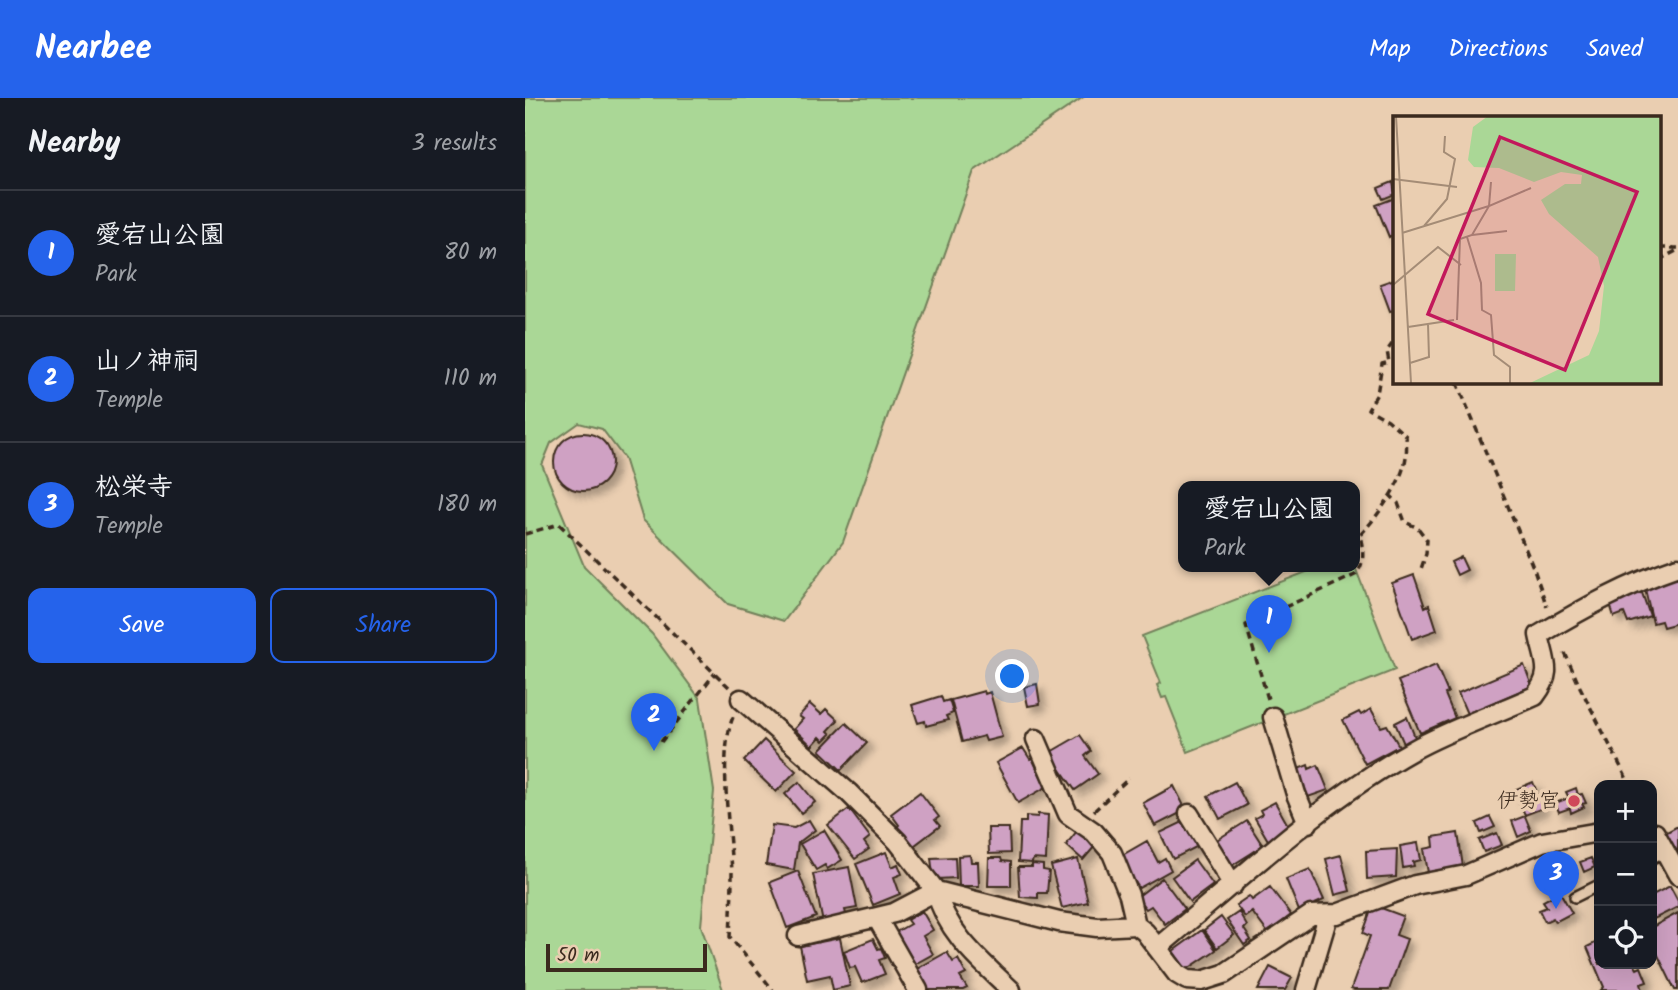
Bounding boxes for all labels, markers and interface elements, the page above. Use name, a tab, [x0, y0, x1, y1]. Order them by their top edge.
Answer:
text: Nearbee	[35, 23, 152, 76]
text: Map	[1369, 30, 1411, 69]
text: Directions	[1449, 30, 1548, 69]
text: Saved	[1586, 30, 1643, 69]
inset map	[1393, 116, 1661, 383]
text: Nearby	[28, 120, 120, 168]
text: 3 results	[411, 126, 497, 162]
text: 愛宕山公園	[95, 215, 225, 257]
text: 1	[48, 235, 54, 271]
text: 80 m	[444, 235, 497, 271]
text: Park	[95, 257, 137, 293]
text: 山ノ神祠	[95, 341, 199, 383]
text: 2	[44, 361, 58, 397]
text: 110 m	[444, 361, 497, 397]
text: Temple	[95, 383, 163, 419]
text: 松栄寺	[95, 467, 173, 509]
popup	[1178, 481, 1360, 572]
text: 3	[45, 487, 57, 523]
text: 180 m	[437, 487, 497, 523]
text: 愛宕山公園	[1204, 489, 1334, 531]
text: Temple	[95, 509, 163, 545]
text: Park	[1204, 531, 1246, 567]
button: Save	[28, 588, 256, 663]
button: Share	[270, 588, 497, 663]
pin: 1	[1246, 595, 1292, 653]
your location	[995, 659, 1029, 693]
pin: 2	[631, 693, 677, 751]
map controls	[1594, 780, 1657, 969]
button: +	[1594, 780, 1657, 843]
place label: 伊勢宮	[1497, 785, 1560, 818]
marker: 伊勢宮	[1566, 793, 1582, 809]
button: −	[1594, 843, 1657, 906]
pin: 3	[1533, 851, 1579, 909]
button: locate	[1594, 906, 1657, 969]
scale bar	[546, 941, 707, 973]
text: 50 m	[557, 941, 599, 971]

